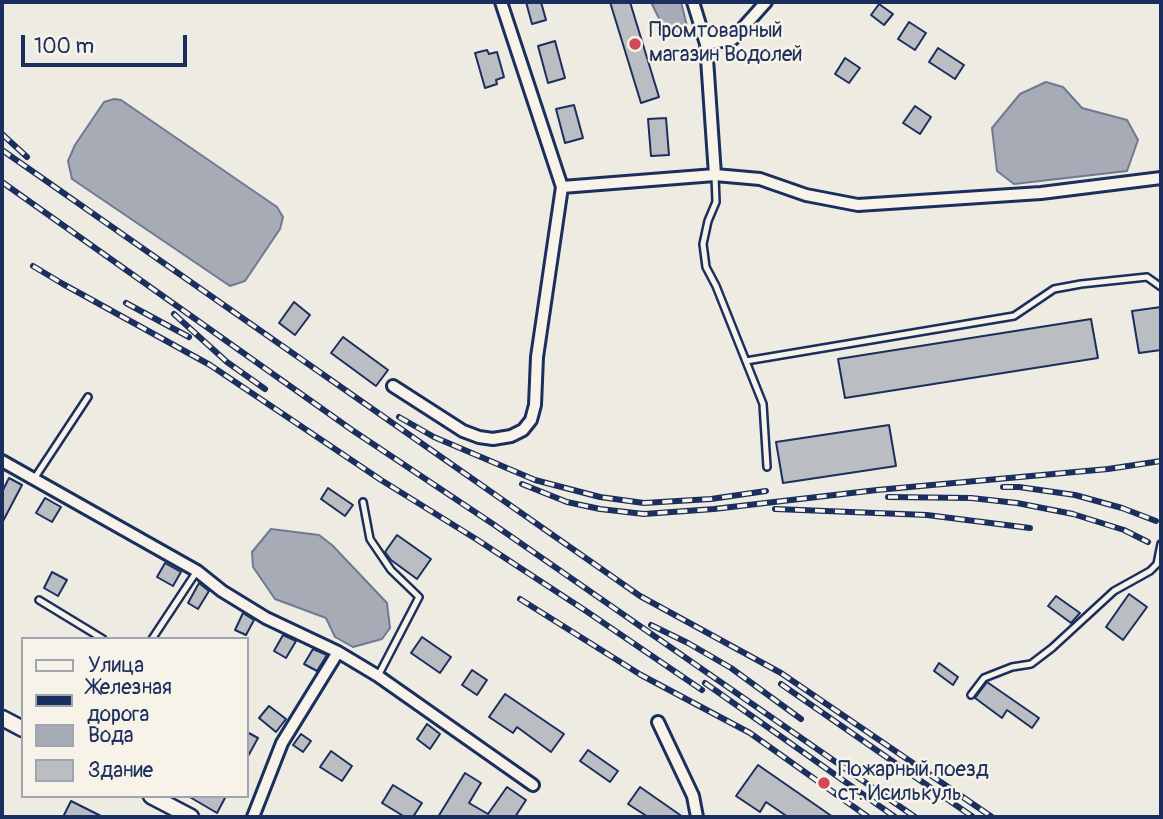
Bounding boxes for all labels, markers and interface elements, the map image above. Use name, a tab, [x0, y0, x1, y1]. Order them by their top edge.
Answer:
place label: Промтоварный магазин Водолей	[649, 19, 803, 69]
scale bar	[24, 21, 191, 65]
text: 100 m	[34, 33, 94, 60]
marker: Промтоварный магазин Водолей	[627, 36, 643, 52]
legend	[21, 637, 248, 798]
text: Улица	[88, 652, 144, 679]
text: Железная дорога	[87, 674, 172, 728]
text: Вода	[88, 722, 134, 749]
text: Здание	[88, 757, 153, 784]
place label: Пожарный поезд ст. Исилькуль	[838, 758, 989, 808]
marker: Пожарный поезд ст. Исилькуль	[816, 775, 832, 791]

